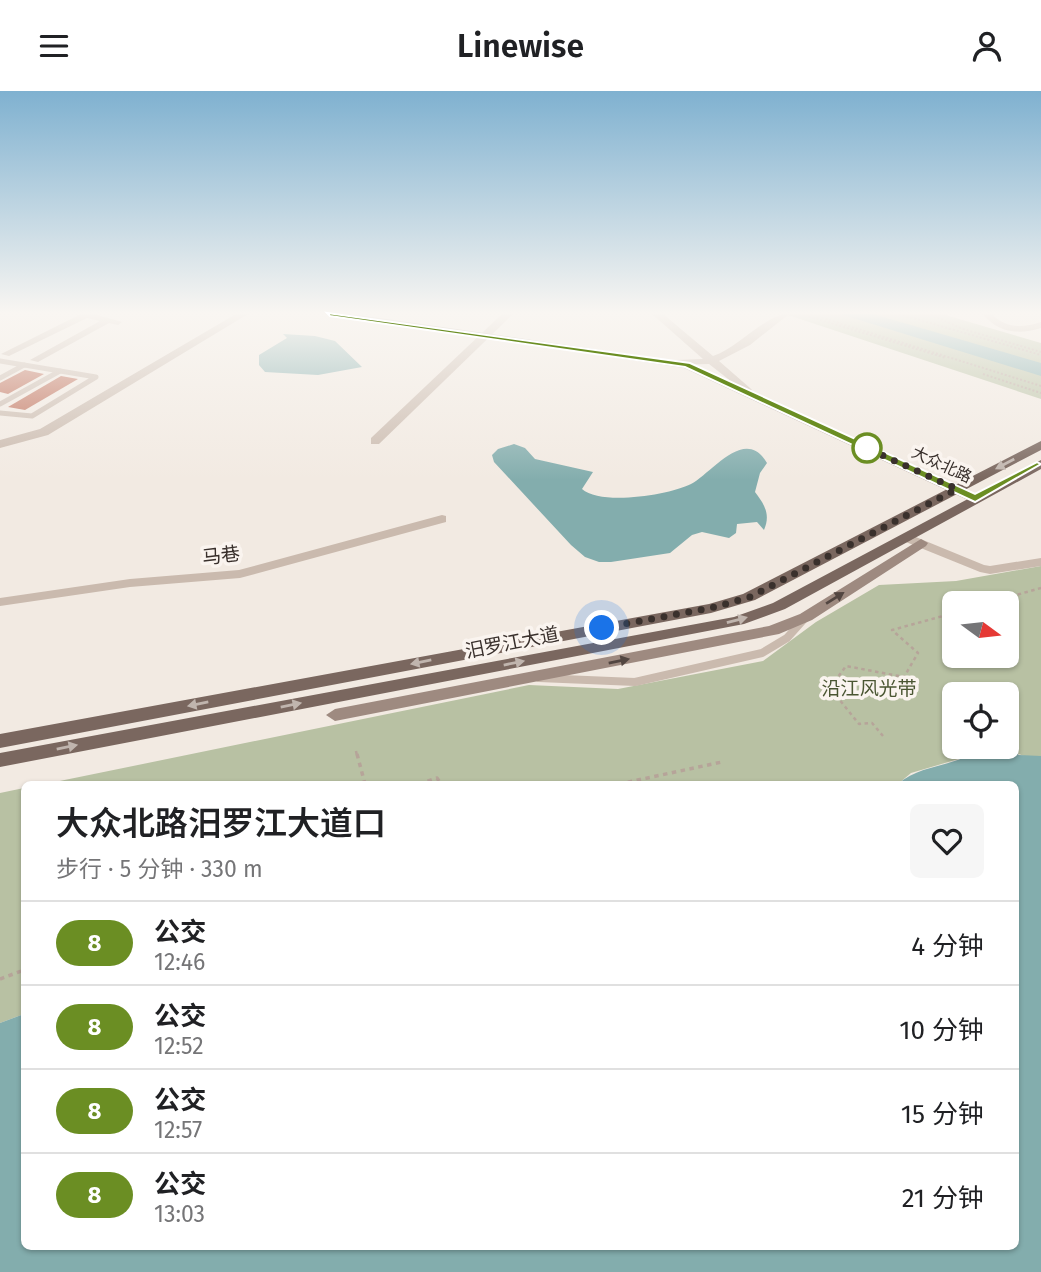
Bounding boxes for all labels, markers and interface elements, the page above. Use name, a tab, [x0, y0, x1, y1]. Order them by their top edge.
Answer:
icon: menu	[35, 27, 73, 65]
text: Linewise	[457, 27, 584, 65]
icon: person	[968, 27, 1006, 65]
unlabelled marker	[852, 433, 882, 463]
street label: 大众北路	[909, 442, 975, 487]
one-way arrow	[995, 458, 1015, 469]
street label: 马巷	[201, 542, 241, 569]
north arrow	[942, 591, 1018, 669]
map controls	[942, 591, 1019, 759]
one-way arrow	[826, 592, 845, 605]
your location	[584, 610, 619, 645]
one-way arrow	[727, 614, 749, 625]
street label: 汨罗江大道	[463, 622, 561, 663]
one-way arrow	[608, 656, 630, 667]
one-way arrow	[410, 657, 432, 668]
one-way arrow	[503, 657, 525, 668]
park label: 沿江风光带	[821, 677, 917, 700]
button: locate	[942, 682, 1019, 759]
one-way arrow	[187, 699, 209, 710]
one-way arrow	[280, 699, 302, 710]
one-way arrow	[56, 742, 78, 753]
text: 大众北路汨罗江大道口	[56, 804, 386, 844]
button: heart	[910, 804, 984, 878]
text: 步行 · 5 分钟 · 330 m	[56, 855, 263, 883]
text: 公交	[154, 917, 206, 948]
text: 8	[88, 929, 101, 957]
text: 4 分钟	[911, 931, 984, 962]
text: 12:46	[154, 948, 205, 976]
text: 公交	[154, 1001, 206, 1032]
text: 8	[88, 1013, 101, 1041]
text: 10 分钟	[899, 1015, 984, 1046]
text: 12:52	[154, 1032, 204, 1060]
text: 公交	[154, 1085, 206, 1116]
text: 8	[88, 1097, 101, 1125]
text: 15 分钟	[901, 1099, 984, 1130]
text: 12:57	[154, 1116, 202, 1144]
text: 公交	[154, 1169, 206, 1200]
text: 8	[88, 1181, 101, 1209]
text: 21 分钟	[902, 1183, 984, 1214]
text: 13:03	[154, 1200, 205, 1228]

